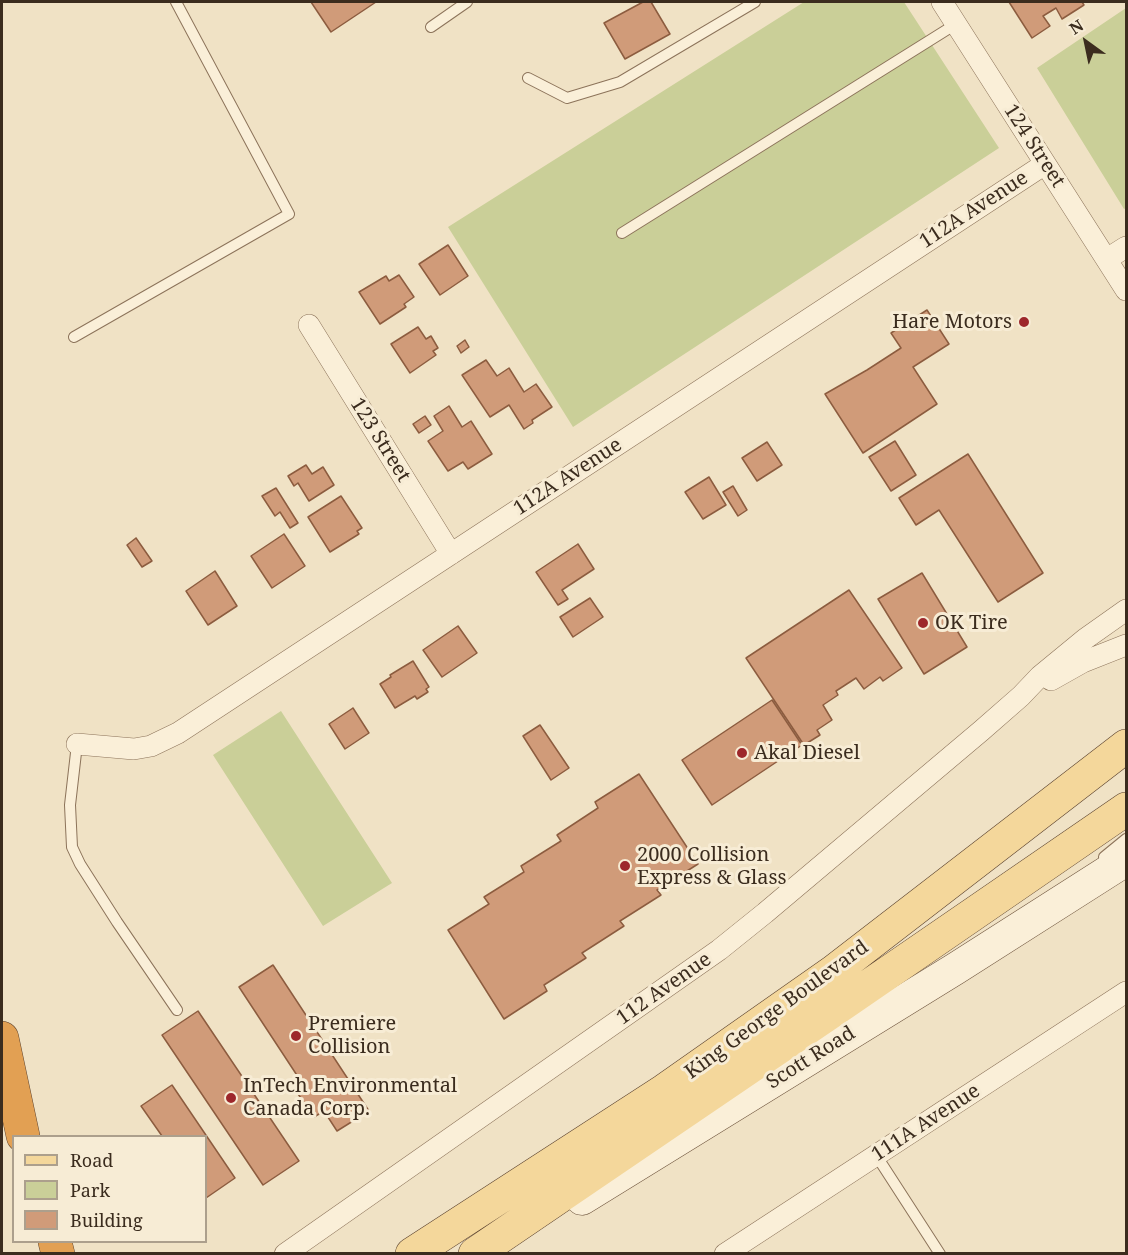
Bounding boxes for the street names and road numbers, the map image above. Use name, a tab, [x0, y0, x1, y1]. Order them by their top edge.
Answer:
street label: 124 Street	[998, 100, 1070, 192]
street label: 112A Avenue	[915, 166, 1033, 254]
street label: 123 Street	[345, 394, 415, 486]
street label: 112A Avenue	[509, 433, 627, 521]
street label: King George Boulevard	[681, 935, 873, 1085]
street label: 112 Avenue	[612, 948, 716, 1030]
street label: Scott Road	[762, 1021, 860, 1095]
street label: 111A Avenue	[867, 1079, 985, 1167]

